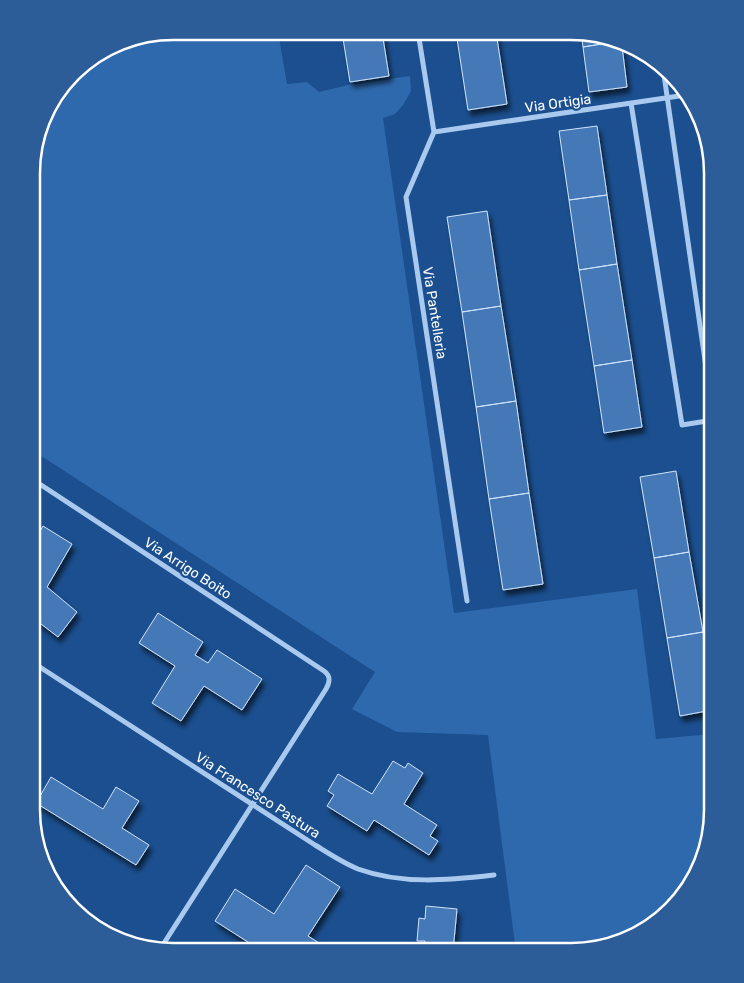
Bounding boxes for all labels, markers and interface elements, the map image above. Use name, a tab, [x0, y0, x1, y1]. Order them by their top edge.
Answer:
street label: Via Ortigia	[524, 90, 592, 117]
street label: Via Pantelleria	[419, 266, 450, 360]
street label: Via Arrigo Boito	[141, 534, 235, 603]
street label: Via Francesco Pastura	[192, 749, 323, 842]

